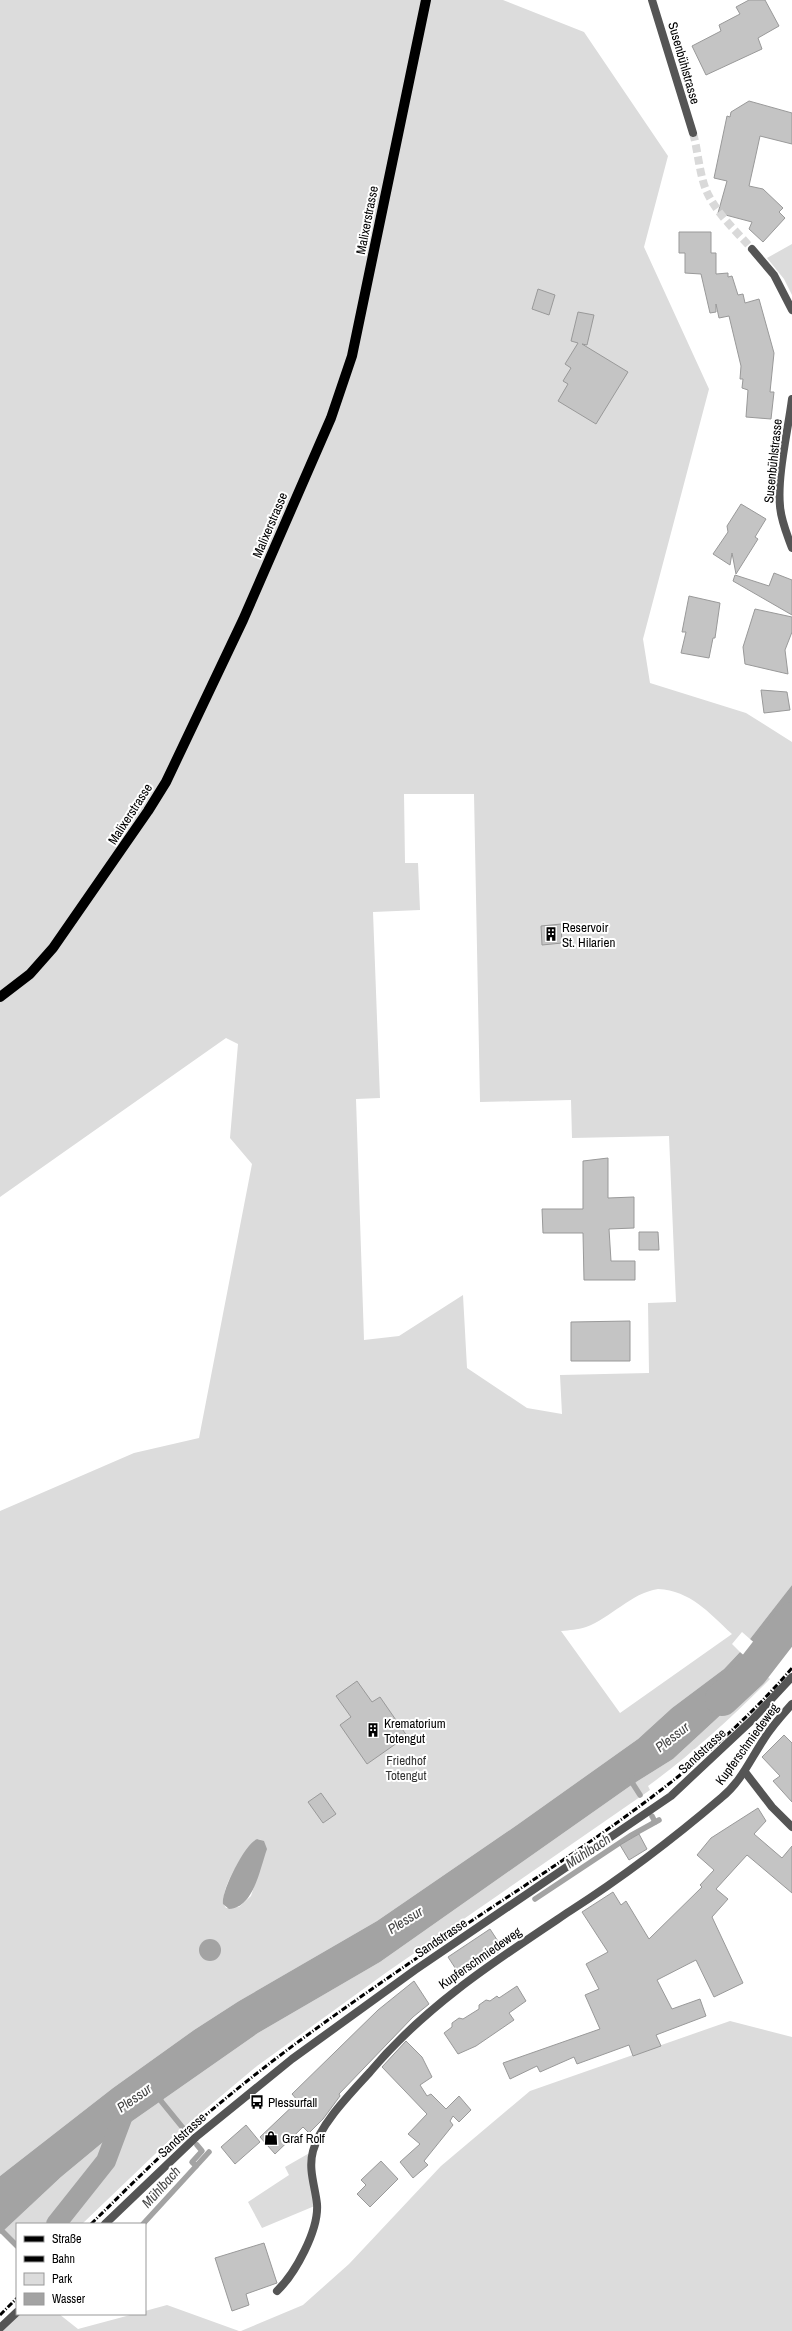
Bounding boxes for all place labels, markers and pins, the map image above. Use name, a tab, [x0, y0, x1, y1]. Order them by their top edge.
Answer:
place label: Reservoir St. Hilarien	[562, 919, 615, 951]
building icon: Reservoir St. Hilarien	[543, 926, 559, 942]
place label: Krematorium Totengut	[384, 1715, 446, 1747]
building icon: Krematorium Totengut	[365, 1722, 381, 1738]
bus stop icon: Plessurfall	[249, 2094, 265, 2110]
place label: Plessurfall	[268, 2094, 317, 2111]
shop icon: Graf Rolf	[263, 2130, 279, 2146]
place label: Graf Rolf	[282, 2130, 325, 2147]

